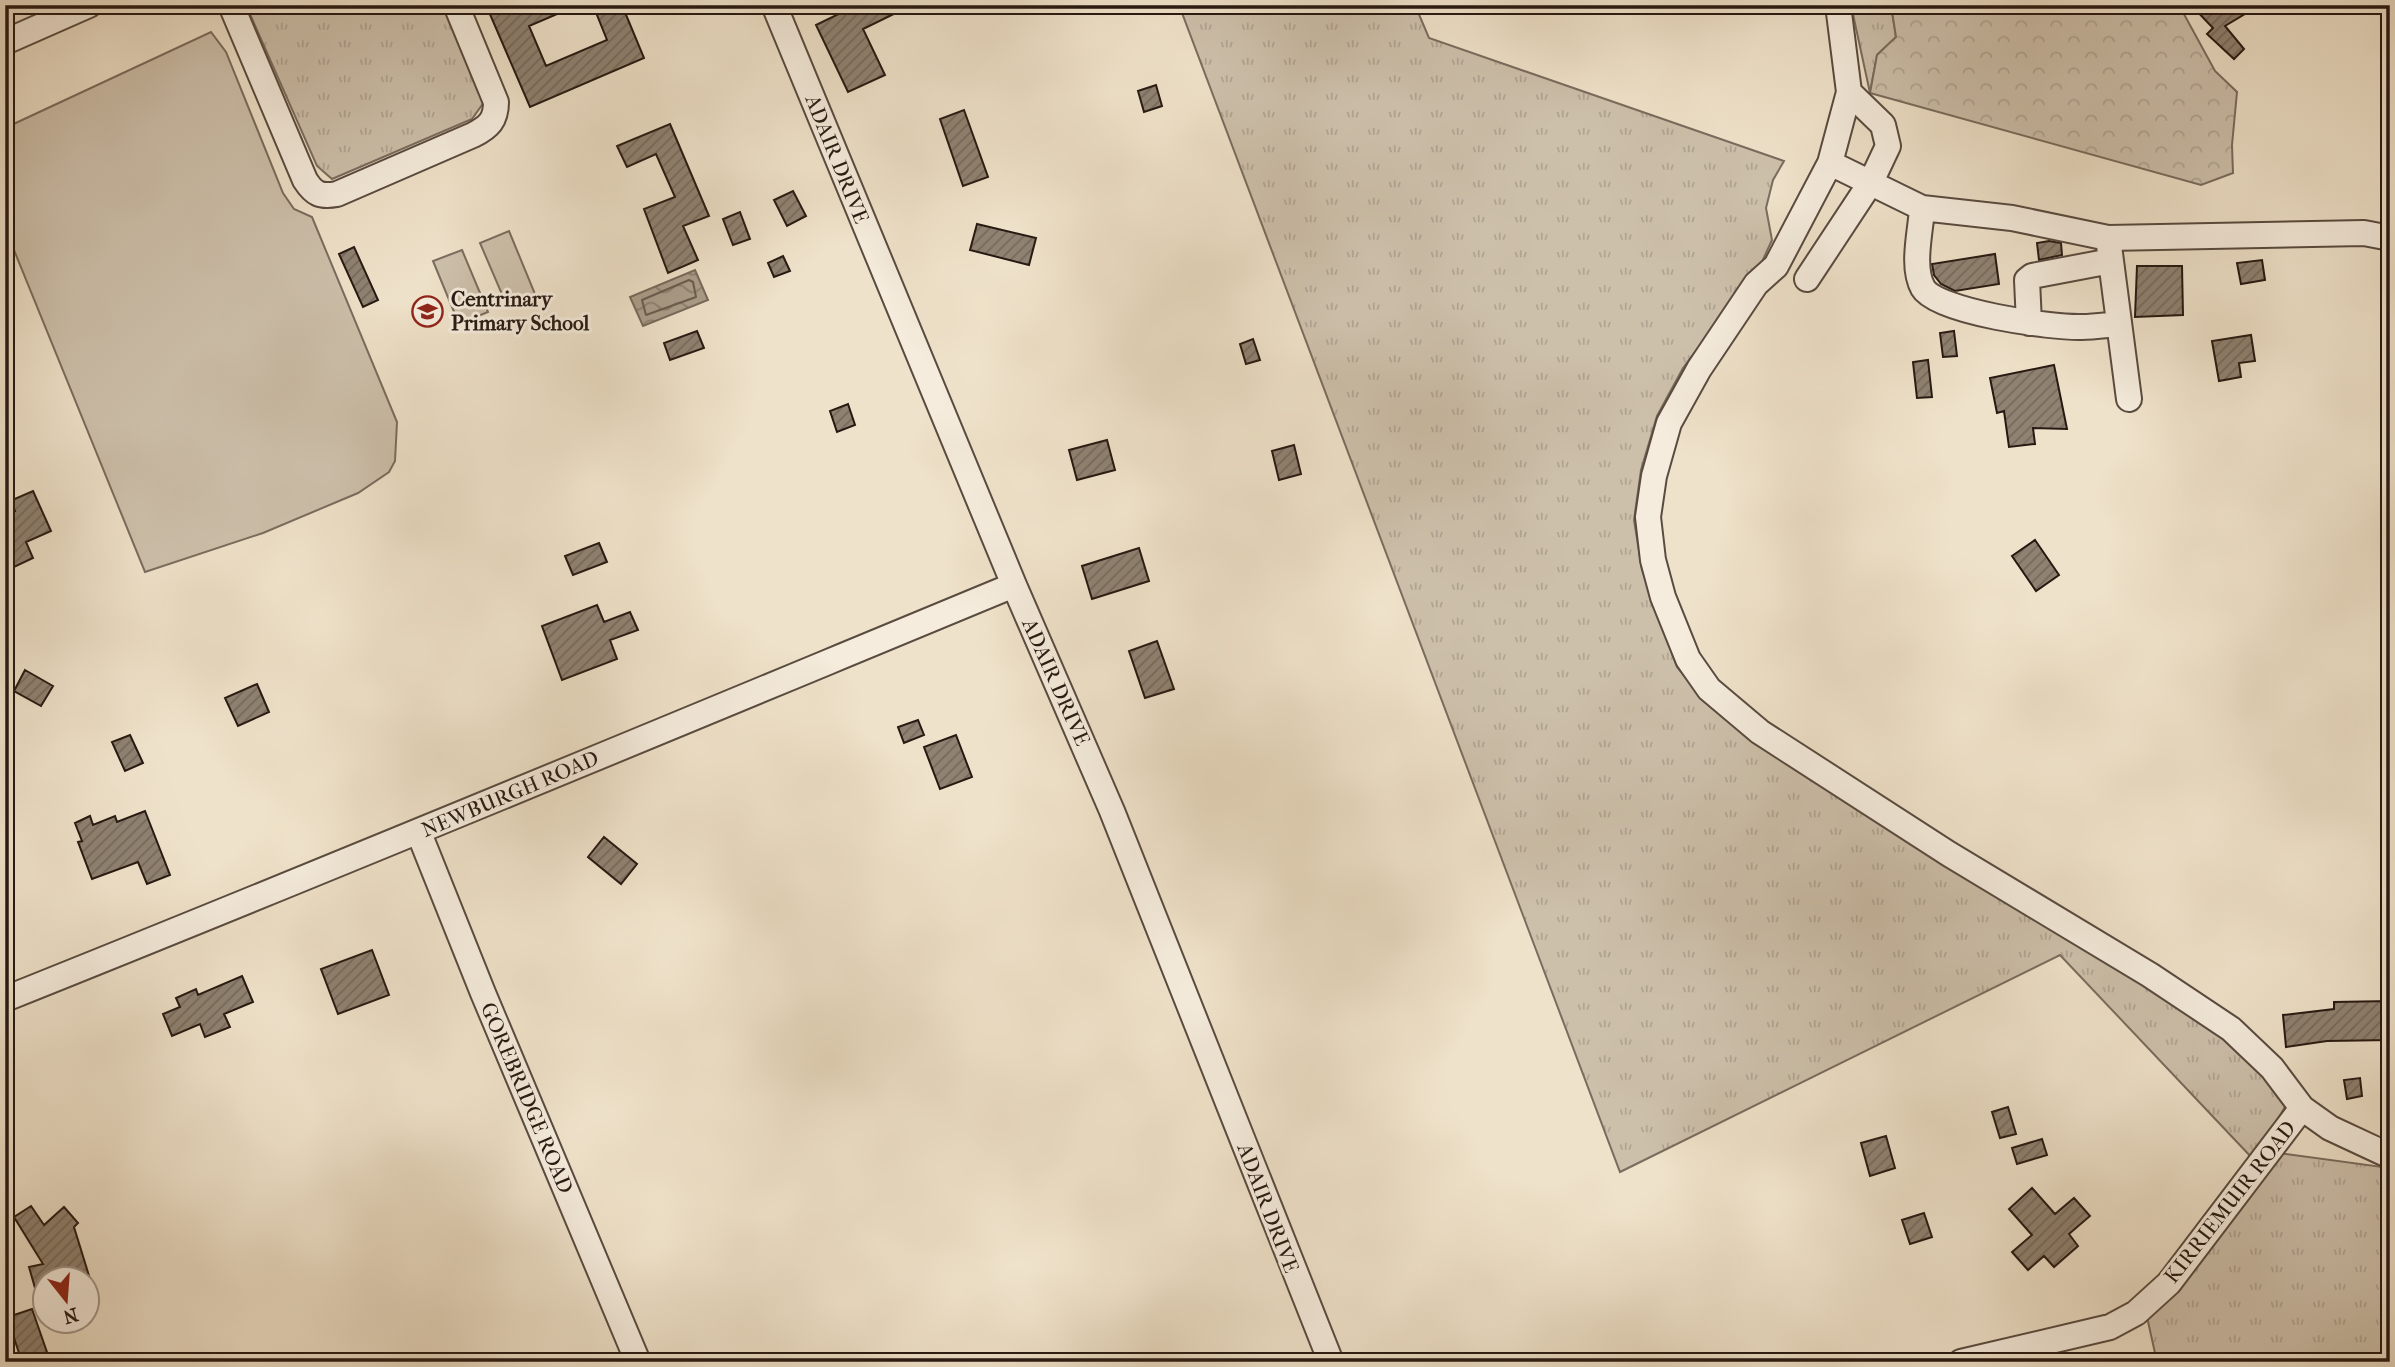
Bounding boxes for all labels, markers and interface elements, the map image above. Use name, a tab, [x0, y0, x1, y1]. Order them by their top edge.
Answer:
street label: ADAIR DRIVE	[800, 90, 874, 227]
place label: Centrinary Primary School	[451, 287, 589, 335]
school or university icon: Centrinary Primary School	[411, 294, 445, 328]
street label: ADAIR DRIVE	[1017, 614, 1095, 749]
street label: NEWBURGH ROAD	[418, 746, 602, 842]
street label: GOREBRIDGE ROAD	[476, 999, 578, 1197]
street label: KIRRIEMUIR ROAD	[2159, 1116, 2301, 1288]
street label: ADAIR DRIVE	[1232, 1139, 1304, 1276]
north arrow	[32, 1266, 102, 1336]
text: N	[60, 1303, 81, 1328]

